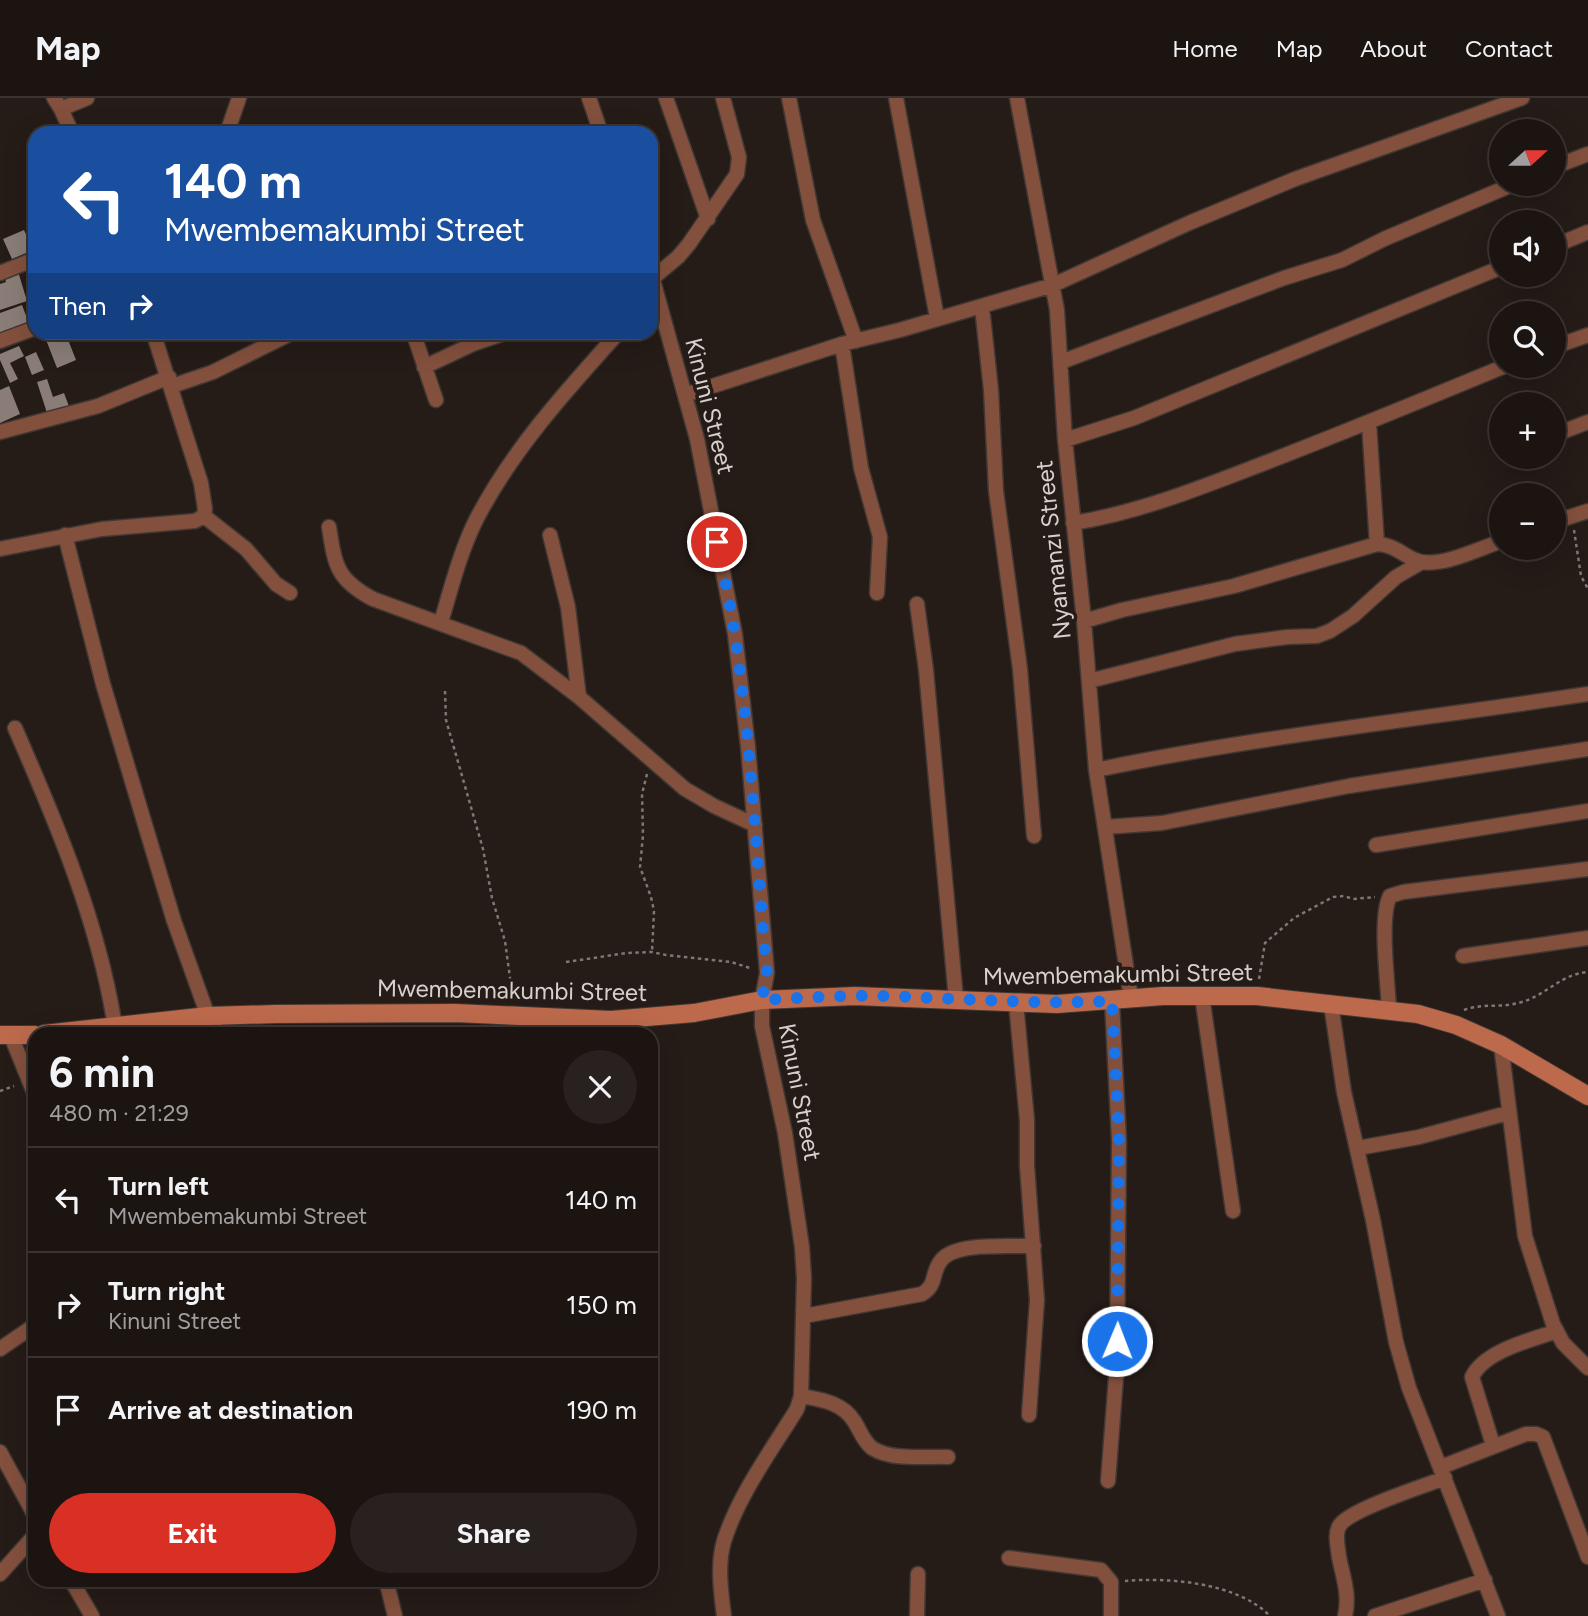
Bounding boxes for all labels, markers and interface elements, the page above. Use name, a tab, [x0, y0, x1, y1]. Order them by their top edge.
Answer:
text: Map	[35, 29, 101, 68]
text: Home	[1172, 34, 1238, 63]
text: Map	[1276, 34, 1322, 63]
text: About	[1360, 34, 1427, 63]
text: Contact	[1465, 34, 1553, 63]
north arrow	[1489, 119, 1566, 196]
map controls	[1489, 119, 1566, 560]
text: 140 m	[164, 151, 302, 210]
icon: left	[49, 154, 140, 245]
button: sound	[1489, 210, 1566, 287]
text: Mwembemakumbi Street	[164, 211, 525, 249]
icon: right	[121, 287, 159, 325]
text: Then	[49, 290, 107, 322]
button: search	[1489, 301, 1566, 378]
street label: Kinuni Street	[679, 335, 741, 477]
button: +	[1489, 392, 1566, 469]
street label: Nyamanzi Street	[1029, 459, 1077, 641]
button: −	[1489, 483, 1566, 560]
pin	[687, 512, 747, 572]
icon: arrive	[698, 523, 736, 561]
street label: Mwembemakumbi Street	[983, 957, 1253, 991]
street label: Mwembemakumbi Street	[377, 973, 647, 1007]
street label: Kinuni Street	[772, 1021, 828, 1163]
text: 6 min	[49, 1047, 155, 1098]
button: close	[563, 1050, 637, 1124]
text: 480 m · 21:29	[49, 1099, 189, 1127]
text: Turn left	[108, 1170, 209, 1202]
icon: left	[49, 1181, 87, 1219]
text: 140 m	[565, 1184, 637, 1216]
text: Mwembemakumbi Street	[108, 1202, 367, 1230]
text: Turn right	[108, 1275, 225, 1307]
icon: right	[49, 1286, 87, 1324]
text: 150 m	[566, 1289, 637, 1321]
position arrow	[1080, 1304, 1154, 1378]
text: Kinuni Street	[108, 1307, 241, 1335]
icon: arrive	[49, 1391, 87, 1429]
text: Arrive at destination	[108, 1394, 353, 1426]
text: 190 m	[566, 1394, 637, 1426]
button: Exit	[49, 1493, 336, 1573]
button: Share	[350, 1493, 637, 1573]

